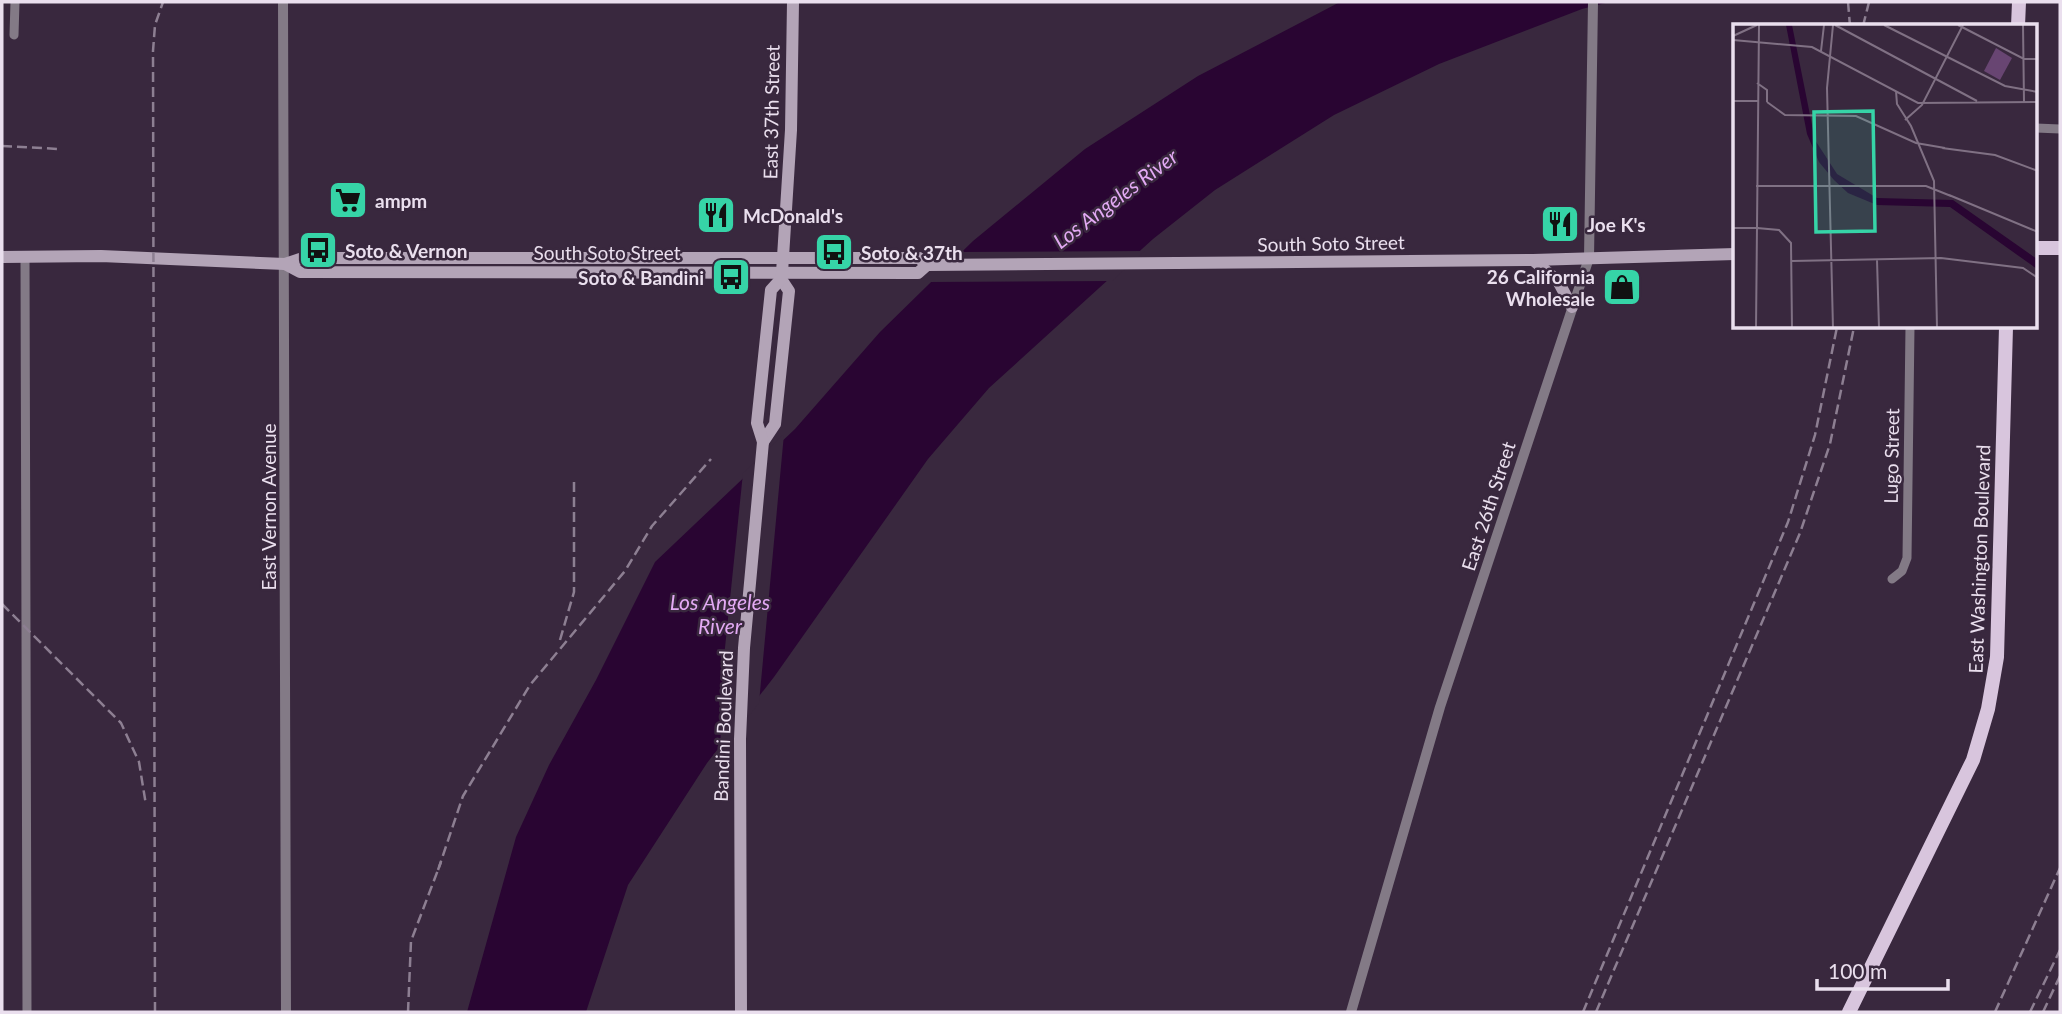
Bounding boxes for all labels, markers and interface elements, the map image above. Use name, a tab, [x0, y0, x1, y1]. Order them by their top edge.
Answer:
inset map	[1733, 24, 2038, 329]
street label: East 37th Street	[758, 44, 784, 179]
water label: Los Angeles River	[1048, 143, 1183, 253]
supermarket icon: ampm	[327, 179, 369, 221]
place label: ampm	[375, 189, 427, 212]
restaurant icon: McDonald's	[695, 194, 737, 236]
restaurant icon: Joe K's	[1539, 203, 1581, 245]
place label: McDonald's	[743, 204, 843, 227]
place label: Joe K's	[1587, 213, 1646, 236]
bus stop icon: Soto & Vernon	[297, 229, 339, 271]
street label: South Soto Street	[1257, 230, 1405, 256]
bus stop icon: Soto & 37th	[813, 231, 855, 273]
place label: Soto & Vernon	[345, 239, 468, 262]
street label: South Soto Street	[533, 241, 681, 264]
place label: Soto & 37th	[861, 241, 963, 264]
bus stop icon: Soto & Bandini	[710, 256, 752, 298]
place label: 26 California Wholesale	[1487, 265, 1595, 310]
place label: Soto & Bandini	[578, 266, 704, 289]
shop icon: 26 California Wholesale	[1601, 266, 1643, 308]
street label: Lugo Street	[1879, 408, 1903, 504]
street label: East Vernon Avenue	[257, 423, 280, 591]
street label: East 26th Street	[1456, 438, 1520, 574]
street label: East Washington Boulevard	[1964, 444, 1994, 674]
water label: Los Angeles River	[670, 589, 770, 638]
street label: Bandini Boulevard	[709, 650, 737, 802]
scale bar	[1817, 948, 1948, 992]
text: 100 m	[1828, 958, 1887, 983]

